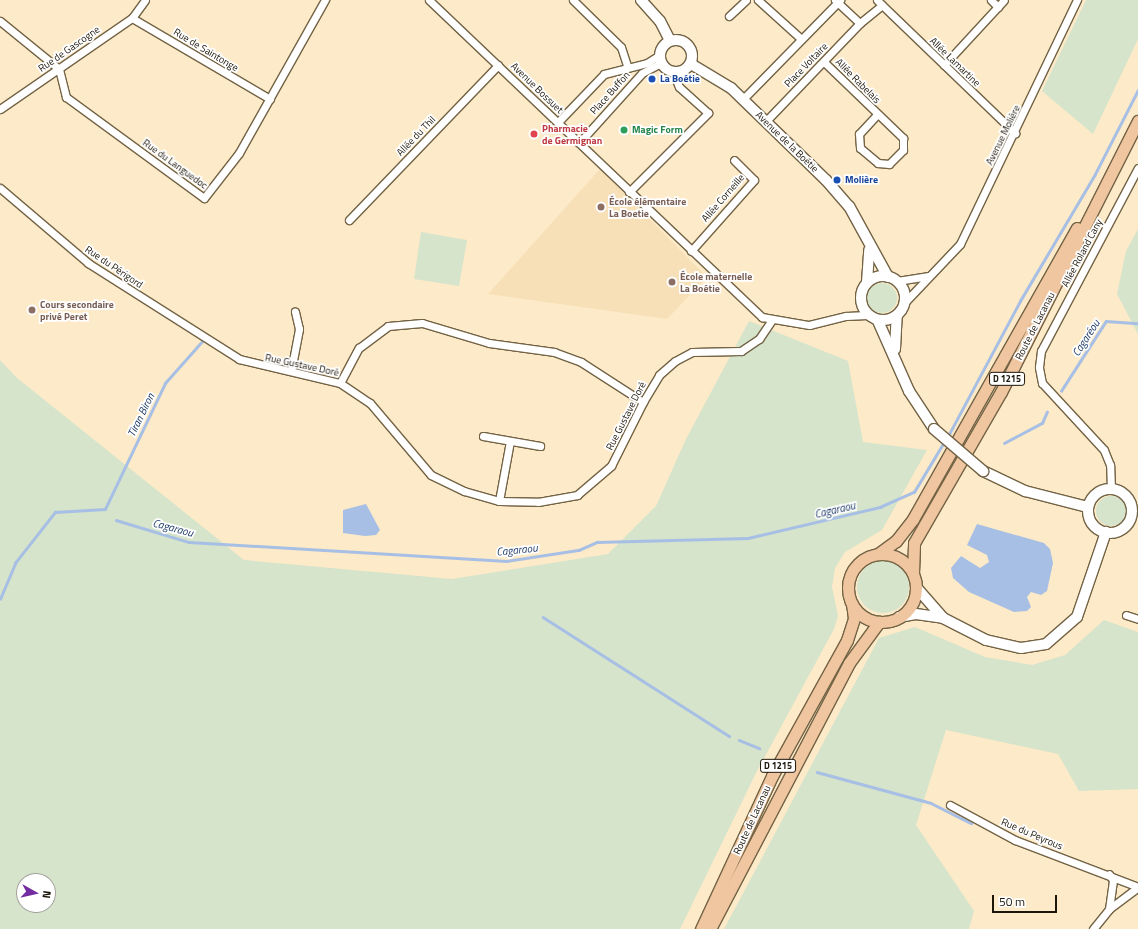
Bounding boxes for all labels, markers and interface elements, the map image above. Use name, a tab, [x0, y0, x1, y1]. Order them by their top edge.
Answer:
street label: Rue de Gascogne	[36, 23, 102, 75]
street label: Rue de Saintonge	[171, 26, 241, 74]
street label: Allée Lamartine	[927, 35, 983, 89]
street label: Place Voltaire	[782, 40, 830, 90]
street label: Allée Rabelais	[833, 56, 883, 106]
street label: Avenue Bossuet	[508, 60, 566, 116]
street label: Place Buffon	[588, 69, 632, 117]
place label: La Boétie	[660, 73, 700, 85]
marker: La Boétie	[647, 74, 657, 84]
street label: Avenue Molière	[983, 103, 1023, 167]
street label: Avenue de la Boétie	[753, 109, 821, 175]
street label: Allée du Thil	[394, 114, 438, 158]
place label: Pharmacie de Germignan	[542, 122, 602, 146]
place label: Magic Form	[632, 124, 683, 136]
marker: Magic Form	[619, 125, 629, 135]
marker: Pharmacie de Germignan	[529, 129, 539, 139]
street label: Rue du Languedoc	[140, 136, 210, 192]
street label: Allée Corneille	[699, 172, 747, 224]
place label: Molière	[845, 174, 878, 186]
marker: Molière	[832, 175, 842, 185]
place label: École élémentaire La Boetie	[609, 195, 686, 218]
marker: École élémentaire La Boetie	[596, 202, 606, 212]
street label: Allée Roland Cany	[1059, 217, 1105, 289]
street label: Rue du Périgord	[83, 243, 145, 291]
place label: École maternelle La Boétie	[680, 270, 752, 294]
marker: École maternelle La Boétie	[667, 277, 677, 287]
street label: Route de Lacanau	[1013, 290, 1057, 362]
place label: Cours secondaire privé Peret	[40, 298, 114, 322]
marker: Cours secondaire privé Peret	[27, 305, 37, 315]
water label: Cagaréou	[1069, 317, 1103, 359]
street label: Rue Gustave Doré	[264, 351, 340, 379]
road number: D 1215	[989, 372, 1025, 386]
street label: Rue Gustave Doré	[604, 380, 648, 452]
water label: Tiran Biron	[125, 391, 157, 439]
water label: Cagaraou	[813, 499, 857, 521]
water label: Cagaraou	[151, 516, 195, 540]
water label: Cagaraou	[496, 541, 538, 559]
road number: D 1215	[760, 759, 796, 773]
street label: Route de Lacanau	[731, 784, 773, 856]
street label: Rue du Peyrous	[999, 816, 1065, 852]
north arrow	[16, 873, 56, 913]
scale bar	[994, 887, 1059, 913]
text: N	[38, 890, 55, 899]
text: 50 m	[999, 892, 1025, 911]

